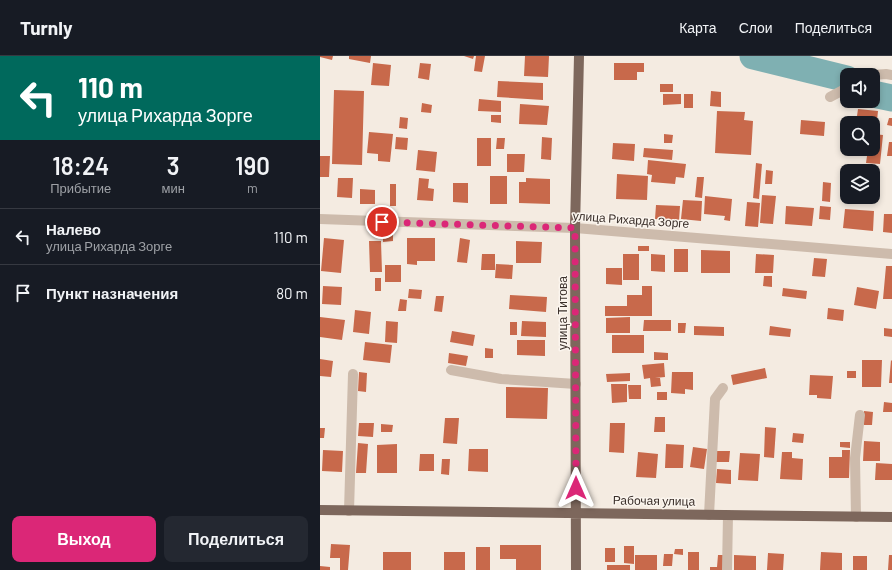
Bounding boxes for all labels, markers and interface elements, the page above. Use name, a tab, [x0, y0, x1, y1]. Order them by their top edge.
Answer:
text: Turnly	[20, 16, 72, 39]
text: Карта	[679, 19, 717, 36]
text: Слои	[739, 19, 773, 36]
text: Поделиться	[795, 19, 872, 36]
map controls	[840, 68, 880, 204]
button: sound	[840, 68, 880, 108]
text: 110 m	[78, 70, 143, 104]
icon: left	[12, 72, 64, 124]
text: улица Рихарда Зорге	[78, 104, 253, 126]
button: search	[840, 116, 880, 156]
text: 18:24	[52, 151, 109, 180]
text: 3	[167, 151, 180, 180]
text: 190	[235, 151, 270, 180]
button: layers	[840, 164, 880, 204]
text: Прибытие	[50, 180, 111, 196]
text: мин	[161, 180, 185, 196]
text: m	[247, 180, 258, 196]
pin	[365, 205, 399, 239]
street label: улица Рихарда Зорге	[572, 208, 690, 231]
icon: arrive	[371, 211, 393, 233]
text: Налево	[46, 220, 101, 238]
icon: left	[12, 226, 34, 248]
text: 110 m	[274, 228, 308, 246]
text: улица Рихарда Зорге	[46, 238, 172, 254]
street label: улица Титова	[555, 276, 570, 350]
icon: arrive	[12, 282, 34, 304]
text: Пункт назначения	[46, 284, 178, 302]
text: 80 m	[276, 284, 308, 302]
position arrow	[555, 467, 597, 509]
street label: Рабочая улица	[613, 492, 696, 509]
button: Выход	[12, 516, 156, 562]
button: Поделиться	[164, 516, 308, 562]

